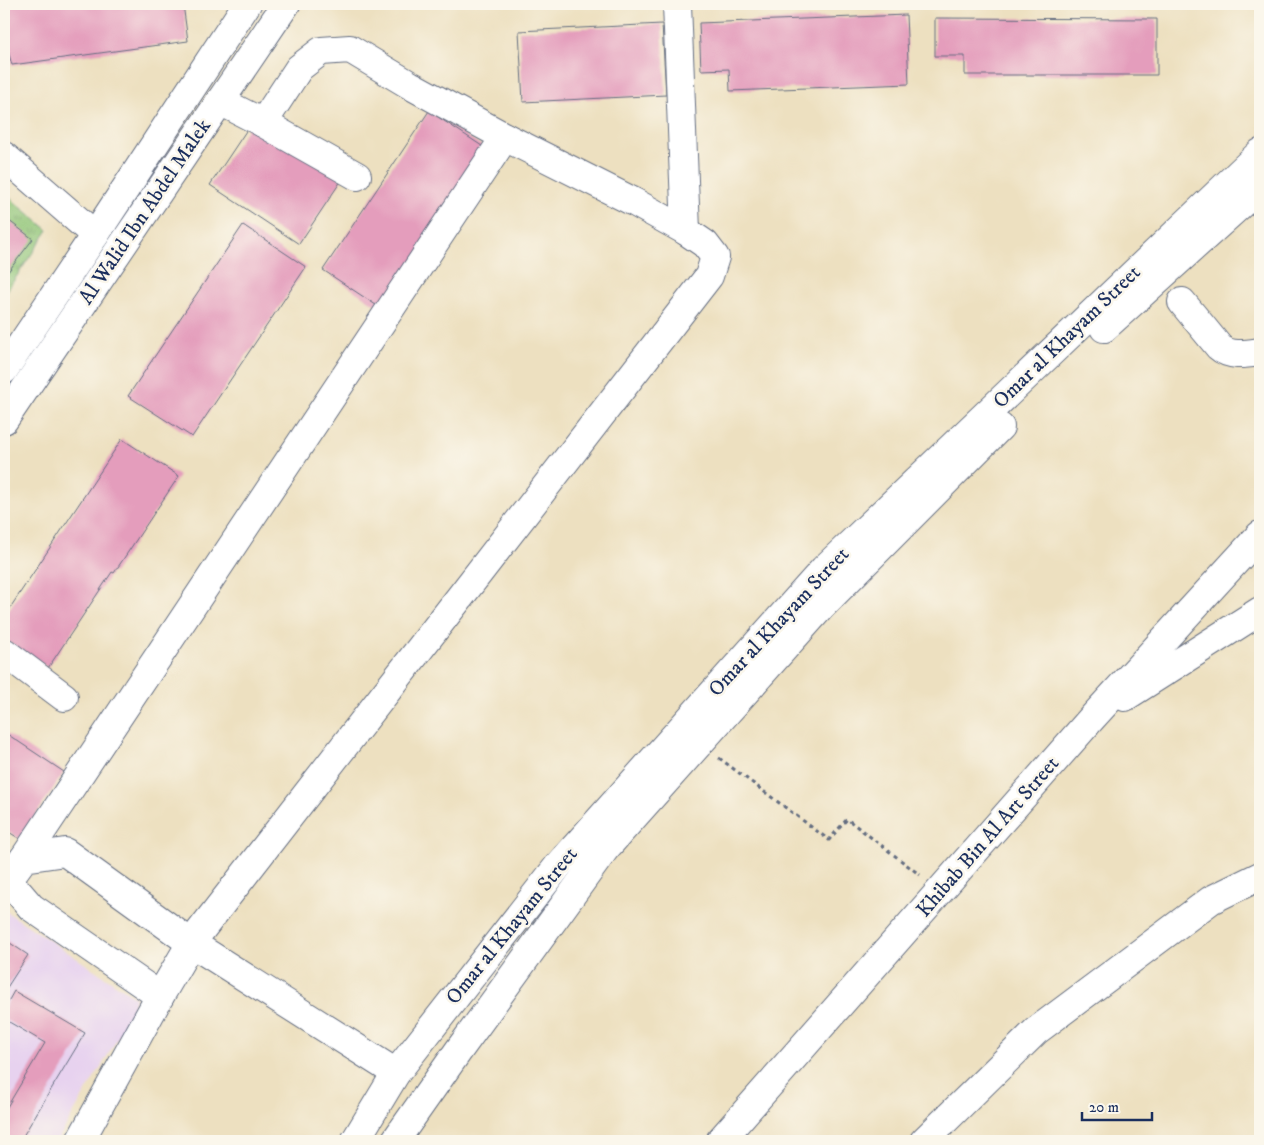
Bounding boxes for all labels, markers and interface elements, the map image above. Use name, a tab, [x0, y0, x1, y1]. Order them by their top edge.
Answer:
street label: Al Walid Ibn Abdel Malek	[73, 114, 217, 310]
street label: Omar al Khayam Street	[988, 260, 1146, 414]
street label: Omar al Khayam Street	[703, 542, 855, 702]
street label: Khibab Bin Al Art Street	[911, 751, 1065, 923]
street label: Omar al Khayam Street	[441, 842, 584, 1010]
scale bar	[1082, 1090, 1152, 1122]
text: 20 m	[1089, 1098, 1119, 1117]

